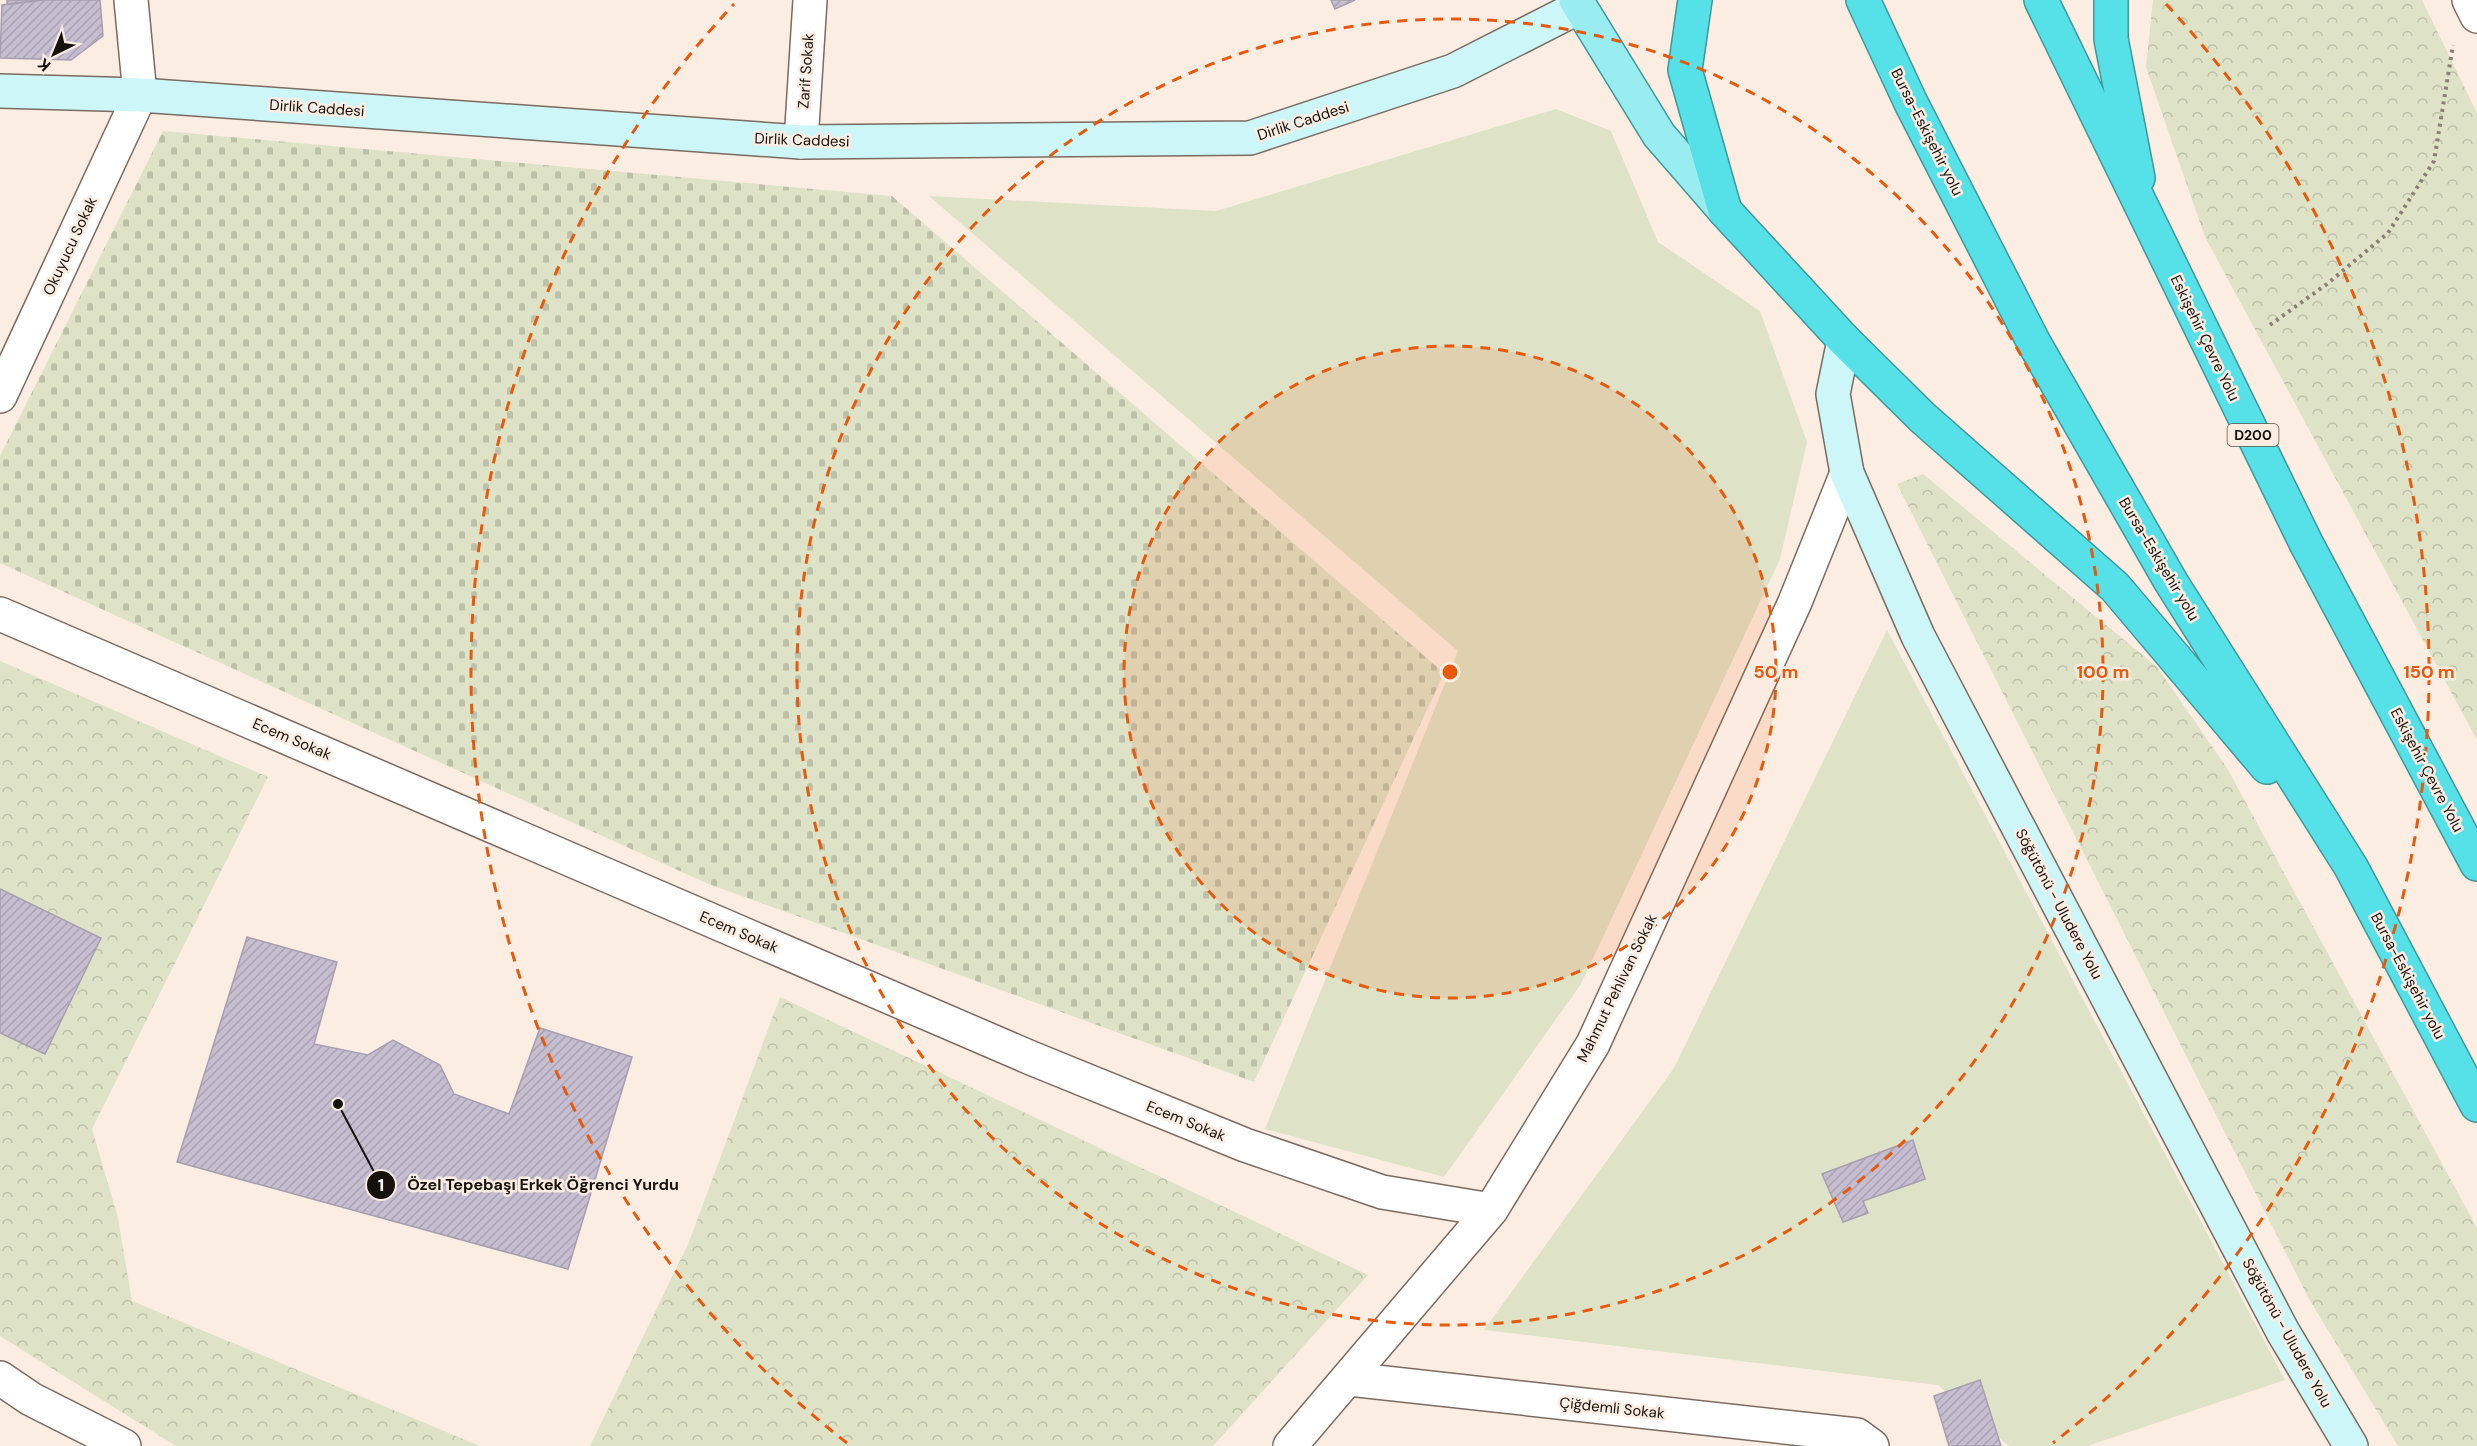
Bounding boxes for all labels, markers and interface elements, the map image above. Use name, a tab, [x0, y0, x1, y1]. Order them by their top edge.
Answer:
north arrow	[24, 24, 84, 84]
street label: Zarif Sokak	[793, 32, 819, 109]
text: K	[33, 53, 55, 76]
street label: Bursa-Eskişehir yolu	[1886, 65, 1968, 199]
street label: Dirlik Caddesi	[269, 95, 365, 121]
street label: Dirlik Caddesi	[1255, 97, 1351, 145]
street label: Dirlik Caddesi	[754, 128, 850, 152]
street label: Okuyucu Sokak	[38, 193, 102, 299]
street label: Eskişehir Çevre Yolu	[2166, 272, 2244, 404]
road number: D200	[2228, 424, 2278, 446]
street label: Bursa-Eskişehir yolu	[2114, 494, 2204, 624]
text: 50 m	[1753, 660, 1799, 684]
text: 100 m	[2076, 660, 2130, 684]
text: 150 m	[2403, 660, 2455, 684]
centre of rings	[1440, 662, 1460, 682]
street label: Eskişehir Çevre Yolu	[2386, 704, 2468, 836]
street label: Ecem Sokak	[250, 713, 335, 765]
street label: Söğütönü - Uludere Yolu	[2011, 825, 2107, 983]
street label: Ecem Sokak	[697, 906, 782, 958]
street label: Bursa-Eskişehir yolu	[2366, 909, 2450, 1043]
street label: Mahmut Pehlivan Sokak	[1572, 910, 1662, 1066]
street label: Ecem Sokak	[1143, 1096, 1229, 1146]
callout: Özel Tepebaşı Erkek Öğrenci Yurdu	[366, 1168, 691, 1202]
text: 1	[378, 1173, 384, 1197]
text: Özel Tepebaşı Erkek Öğrenci Yurdu	[407, 1174, 679, 1195]
street label: Söğütönü - Uludere Yolu	[2238, 1255, 2336, 1411]
street label: Çiğdemli Sokak	[1559, 1393, 1666, 1424]

